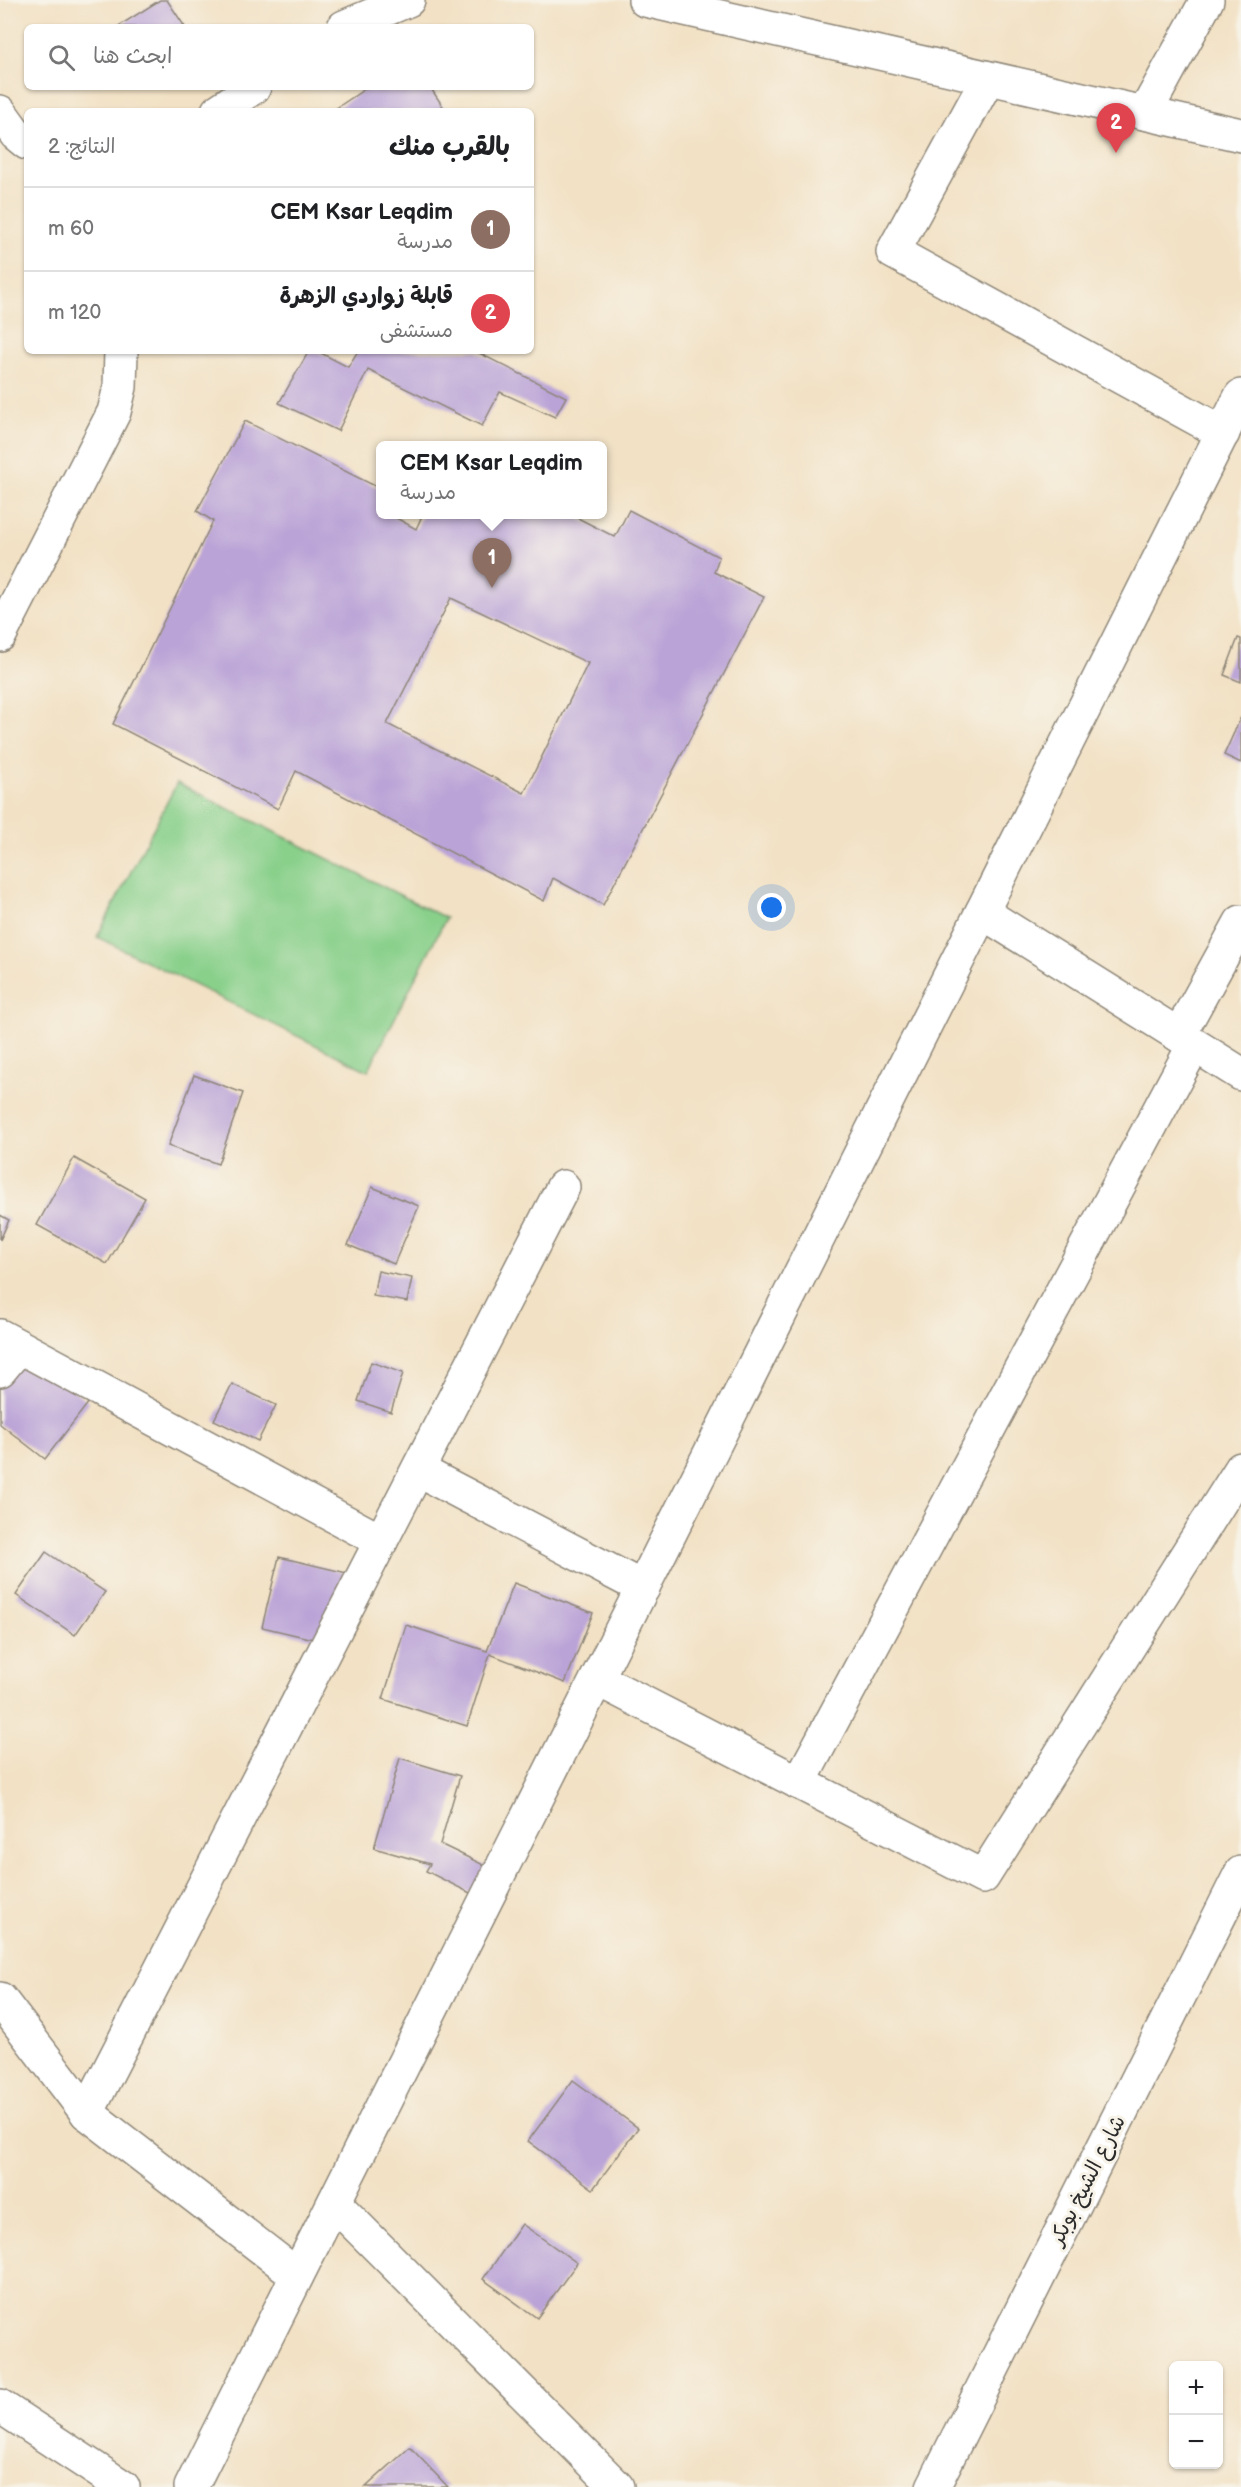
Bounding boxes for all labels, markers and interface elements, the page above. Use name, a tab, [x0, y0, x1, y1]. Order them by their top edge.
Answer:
search box	[24, 24, 534, 90]
icon: search	[45, 41, 78, 74]
text: ابحث هنا	[93, 43, 173, 70]
pin: 2	[1096, 104, 1136, 153]
text: بالقرب منك	[389, 132, 510, 163]
text: النتائج: 2	[48, 135, 115, 159]
text: CEM Ksar Leqdim	[270, 199, 453, 226]
text: 60 m	[48, 217, 94, 241]
text: 1	[486, 217, 495, 241]
text: مدرسة	[397, 230, 453, 254]
text: قابلة زواردي الزهرة	[279, 283, 453, 310]
text: 120 m	[48, 301, 101, 325]
text: 2	[485, 301, 497, 325]
text: مستشفى	[380, 319, 453, 343]
popup	[376, 441, 607, 519]
text: CEM Ksar Leqdim	[400, 450, 583, 477]
text: مدرسة	[400, 481, 456, 505]
pin: 1	[472, 538, 512, 588]
your location	[757, 893, 786, 922]
street label: شارع الشيخ بوبكر	[1043, 2111, 1133, 2252]
map controls	[1169, 2361, 1223, 2469]
button: +	[1169, 2361, 1223, 2415]
button: −	[1169, 2415, 1223, 2469]

